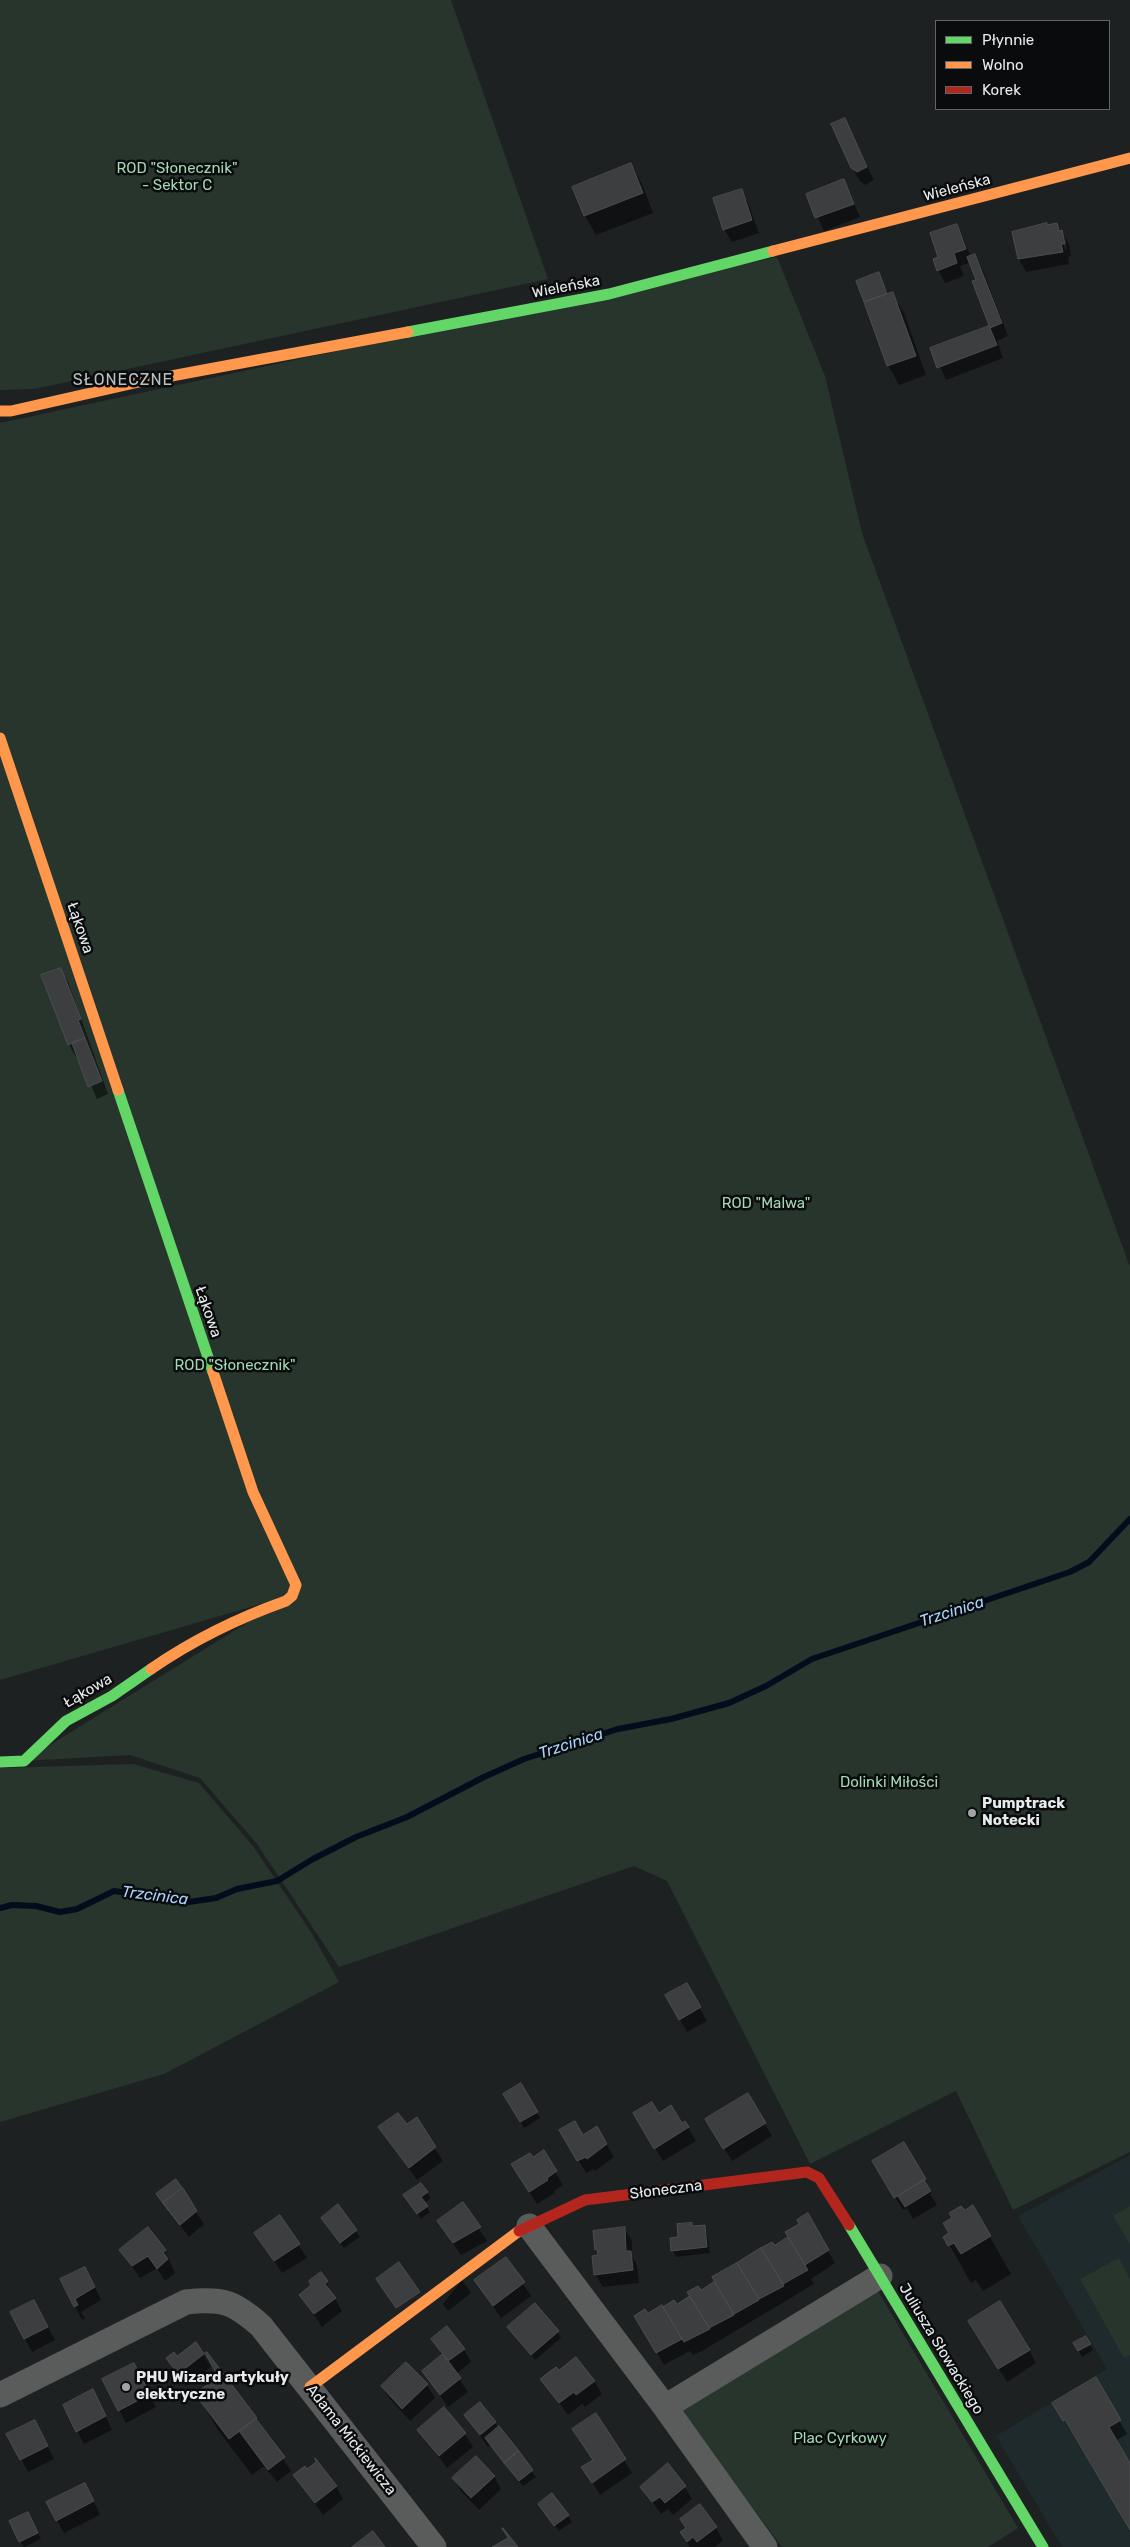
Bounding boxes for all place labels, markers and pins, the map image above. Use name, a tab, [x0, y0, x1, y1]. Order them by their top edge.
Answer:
place label: Pumptrack Notecki	[982, 1795, 1065, 1830]
marker: Pumptrack Notecki	[966, 1807, 978, 1819]
place label: PHU Wizard artykuły elektryczne	[136, 2369, 289, 2404]
marker: PHU Wizard artykuły elektryczne	[120, 2381, 132, 2393]

